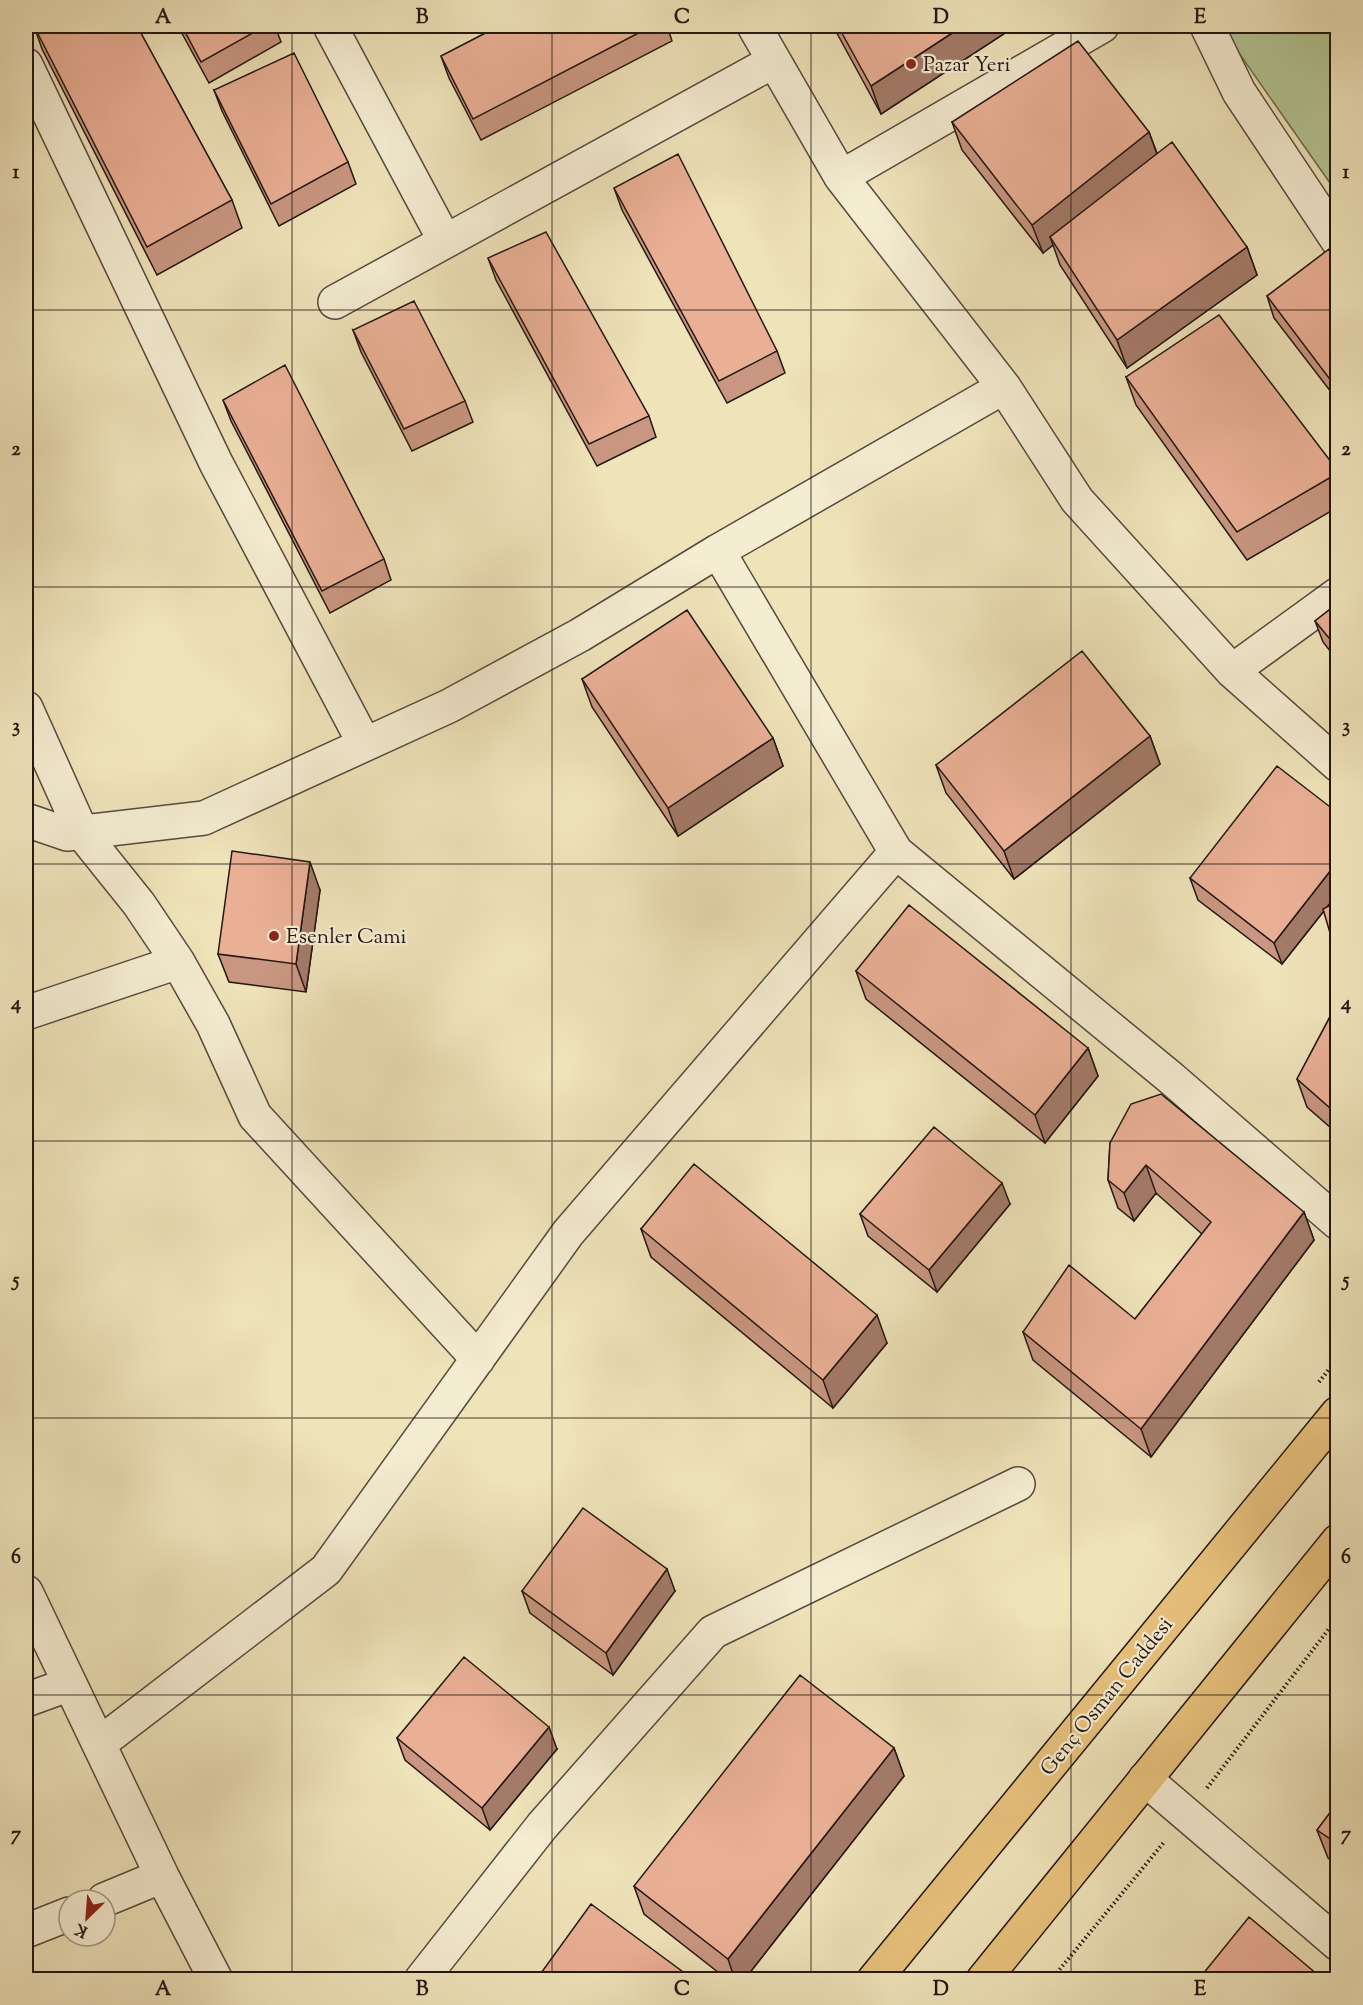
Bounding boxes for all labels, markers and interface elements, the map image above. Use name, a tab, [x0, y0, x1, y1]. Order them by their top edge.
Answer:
text: A	[155, 4, 172, 33]
text: B	[416, 4, 429, 33]
text: C	[674, 4, 690, 33]
text: D	[933, 4, 949, 33]
text: E	[1194, 4, 1207, 33]
place label: Pazar Yeri	[923, 51, 1010, 81]
marker: Pazar Yeri	[904, 57, 918, 71]
text: 1	[13, 159, 20, 188]
text: 1	[1343, 159, 1350, 188]
text: 2	[11, 436, 21, 465]
text: 2	[1341, 436, 1351, 465]
text: 3	[12, 713, 20, 742]
text: 3	[1342, 713, 1350, 742]
place label: Esenler Cami	[286, 923, 407, 953]
marker: Esenler Cami	[267, 929, 281, 943]
text: 4	[10, 990, 21, 1019]
text: 4	[1340, 990, 1351, 1019]
text: 5	[11, 1267, 20, 1296]
text: 5	[1341, 1267, 1350, 1296]
text: 6	[11, 1544, 21, 1573]
text: 6	[1341, 1544, 1351, 1573]
street label: Genç Osman Caddesi	[1034, 1611, 1181, 1783]
text: 7	[11, 1821, 22, 1850]
text: 7	[1341, 1821, 1352, 1850]
north arrow	[57, 1888, 117, 1948]
text: K	[71, 1916, 92, 1942]
text: A	[155, 1976, 172, 2005]
text: B	[416, 1976, 429, 2005]
text: C	[674, 1976, 690, 2005]
text: D	[933, 1976, 949, 2005]
text: E	[1194, 1976, 1207, 2005]

